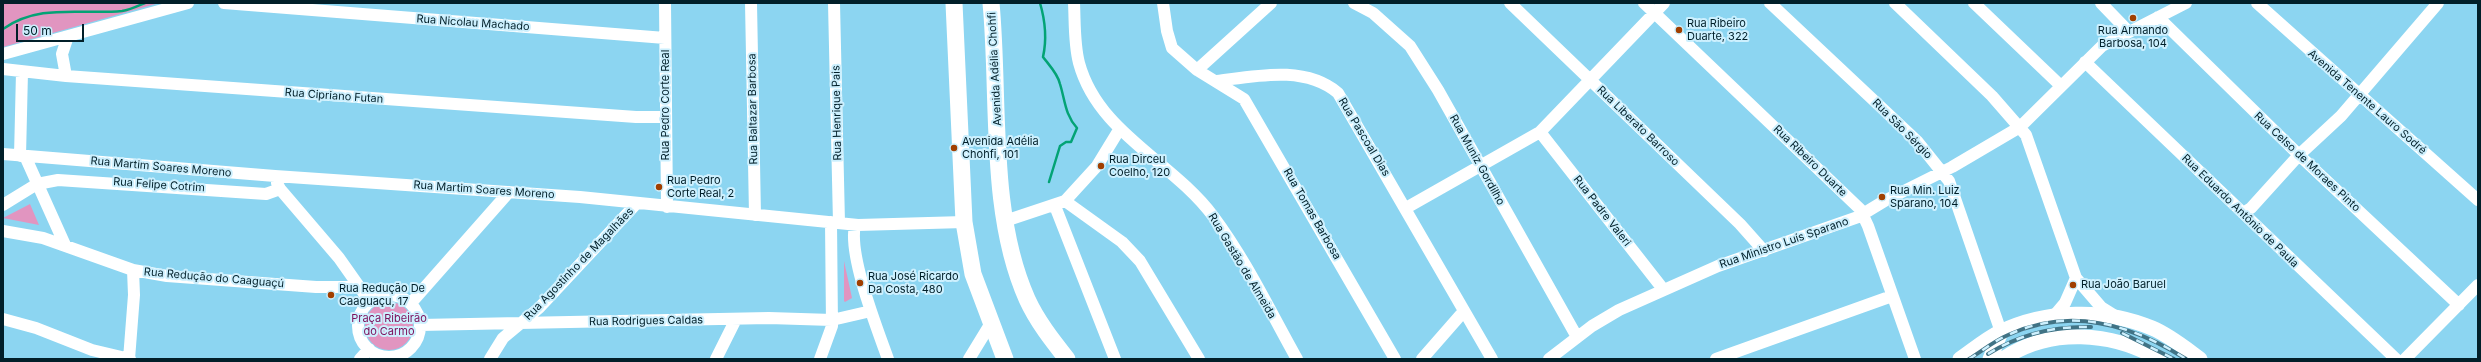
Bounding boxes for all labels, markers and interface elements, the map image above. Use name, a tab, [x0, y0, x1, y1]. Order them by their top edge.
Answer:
street label: Rua Nicolau Machado	[416, 12, 530, 34]
street label: Avenida Adélia Chohfi	[985, 12, 1005, 126]
marker: Rua Armando Barbosa, 104	[2128, 13, 2138, 23]
scale bar	[18, 16, 86, 42]
place label: Rua Ribeiro Duarte, 322	[1687, 17, 1748, 43]
text: 50 m	[23, 23, 52, 38]
place label: Rua Armando Barbosa, 104	[2098, 24, 2168, 50]
marker: Rua Ribeiro Duarte, 322	[1674, 25, 1684, 35]
street label: Avenida Tenente Lauro Sodré	[2305, 47, 2429, 157]
street label: Rua Pedro Corte Real	[659, 50, 673, 160]
street label: Rua Baltazar Barbosa	[745, 53, 761, 165]
street label: Rua Henrique Pais	[830, 65, 844, 161]
street label: Rua Liberato Barroso	[1594, 83, 1682, 169]
street label: Rua Cipriano Futan	[284, 86, 384, 106]
street label: Rua Pascoal Dias	[1335, 95, 1393, 179]
street label: Rua São Sérgio	[1869, 96, 1935, 162]
street label: Rua Celso de Moraes Pinto	[2251, 109, 2363, 215]
street label: Rua Muniz Gordilho	[1447, 112, 1507, 208]
street label: Rua Ribeiro Duarte	[1771, 123, 1849, 199]
place label: Avenida Adélia Chohfi, 101	[962, 135, 1039, 161]
marker: Avenida Adélia Chohfi, 101	[949, 143, 959, 153]
street label: Rua Eduardo Antônio de Paula	[2179, 152, 2301, 270]
place label: Rua Dirceu Coelho, 120	[1109, 153, 1170, 179]
street label: Rua Martim Soares Moreno	[90, 154, 232, 180]
marker: Rua Dirceu Coelho, 120	[1096, 161, 1106, 171]
street label: Rua Tomas Barbosa	[1280, 166, 1344, 262]
street label: Rua Padre Valeri	[1570, 173, 1634, 249]
place label: Rua Pedro Corte Real, 2	[667, 174, 734, 200]
street label: Rua Felipe Cotrim	[113, 175, 205, 195]
street label: Rua Martim Soares Moreno	[413, 178, 555, 202]
marker: Rua Pedro Corte Real, 2	[654, 182, 664, 192]
place label: Rua Min. Luiz Sparano, 104	[1890, 184, 1960, 210]
marker: Rua Min. Luiz Sparano, 104	[1877, 192, 1887, 202]
street label: Rua Agostinho de Magalhães	[522, 205, 636, 323]
street label: Rua Gastão de Almeida	[1205, 211, 1279, 321]
street label: Rua Ministro Luís Sparano	[1718, 215, 1850, 271]
street label: Rua Redução do Caaguaçú	[143, 265, 285, 291]
place label: Rua José Ricardo Da Costa, 480	[868, 270, 959, 296]
marker: Rua José Ricardo Da Costa, 480	[855, 278, 865, 288]
place label: Rua João Baruel	[2081, 278, 2166, 292]
marker: Rua João Baruel	[2068, 280, 2078, 290]
place label: Rua Redução De Caaguaçu, 17	[339, 282, 425, 308]
marker: Rua Redução De Caaguaçu, 17	[326, 290, 336, 300]
park label: Praça Ribeirão do Carmo	[351, 312, 427, 338]
street label: Rua Rodrigues Caldas	[589, 313, 703, 329]

